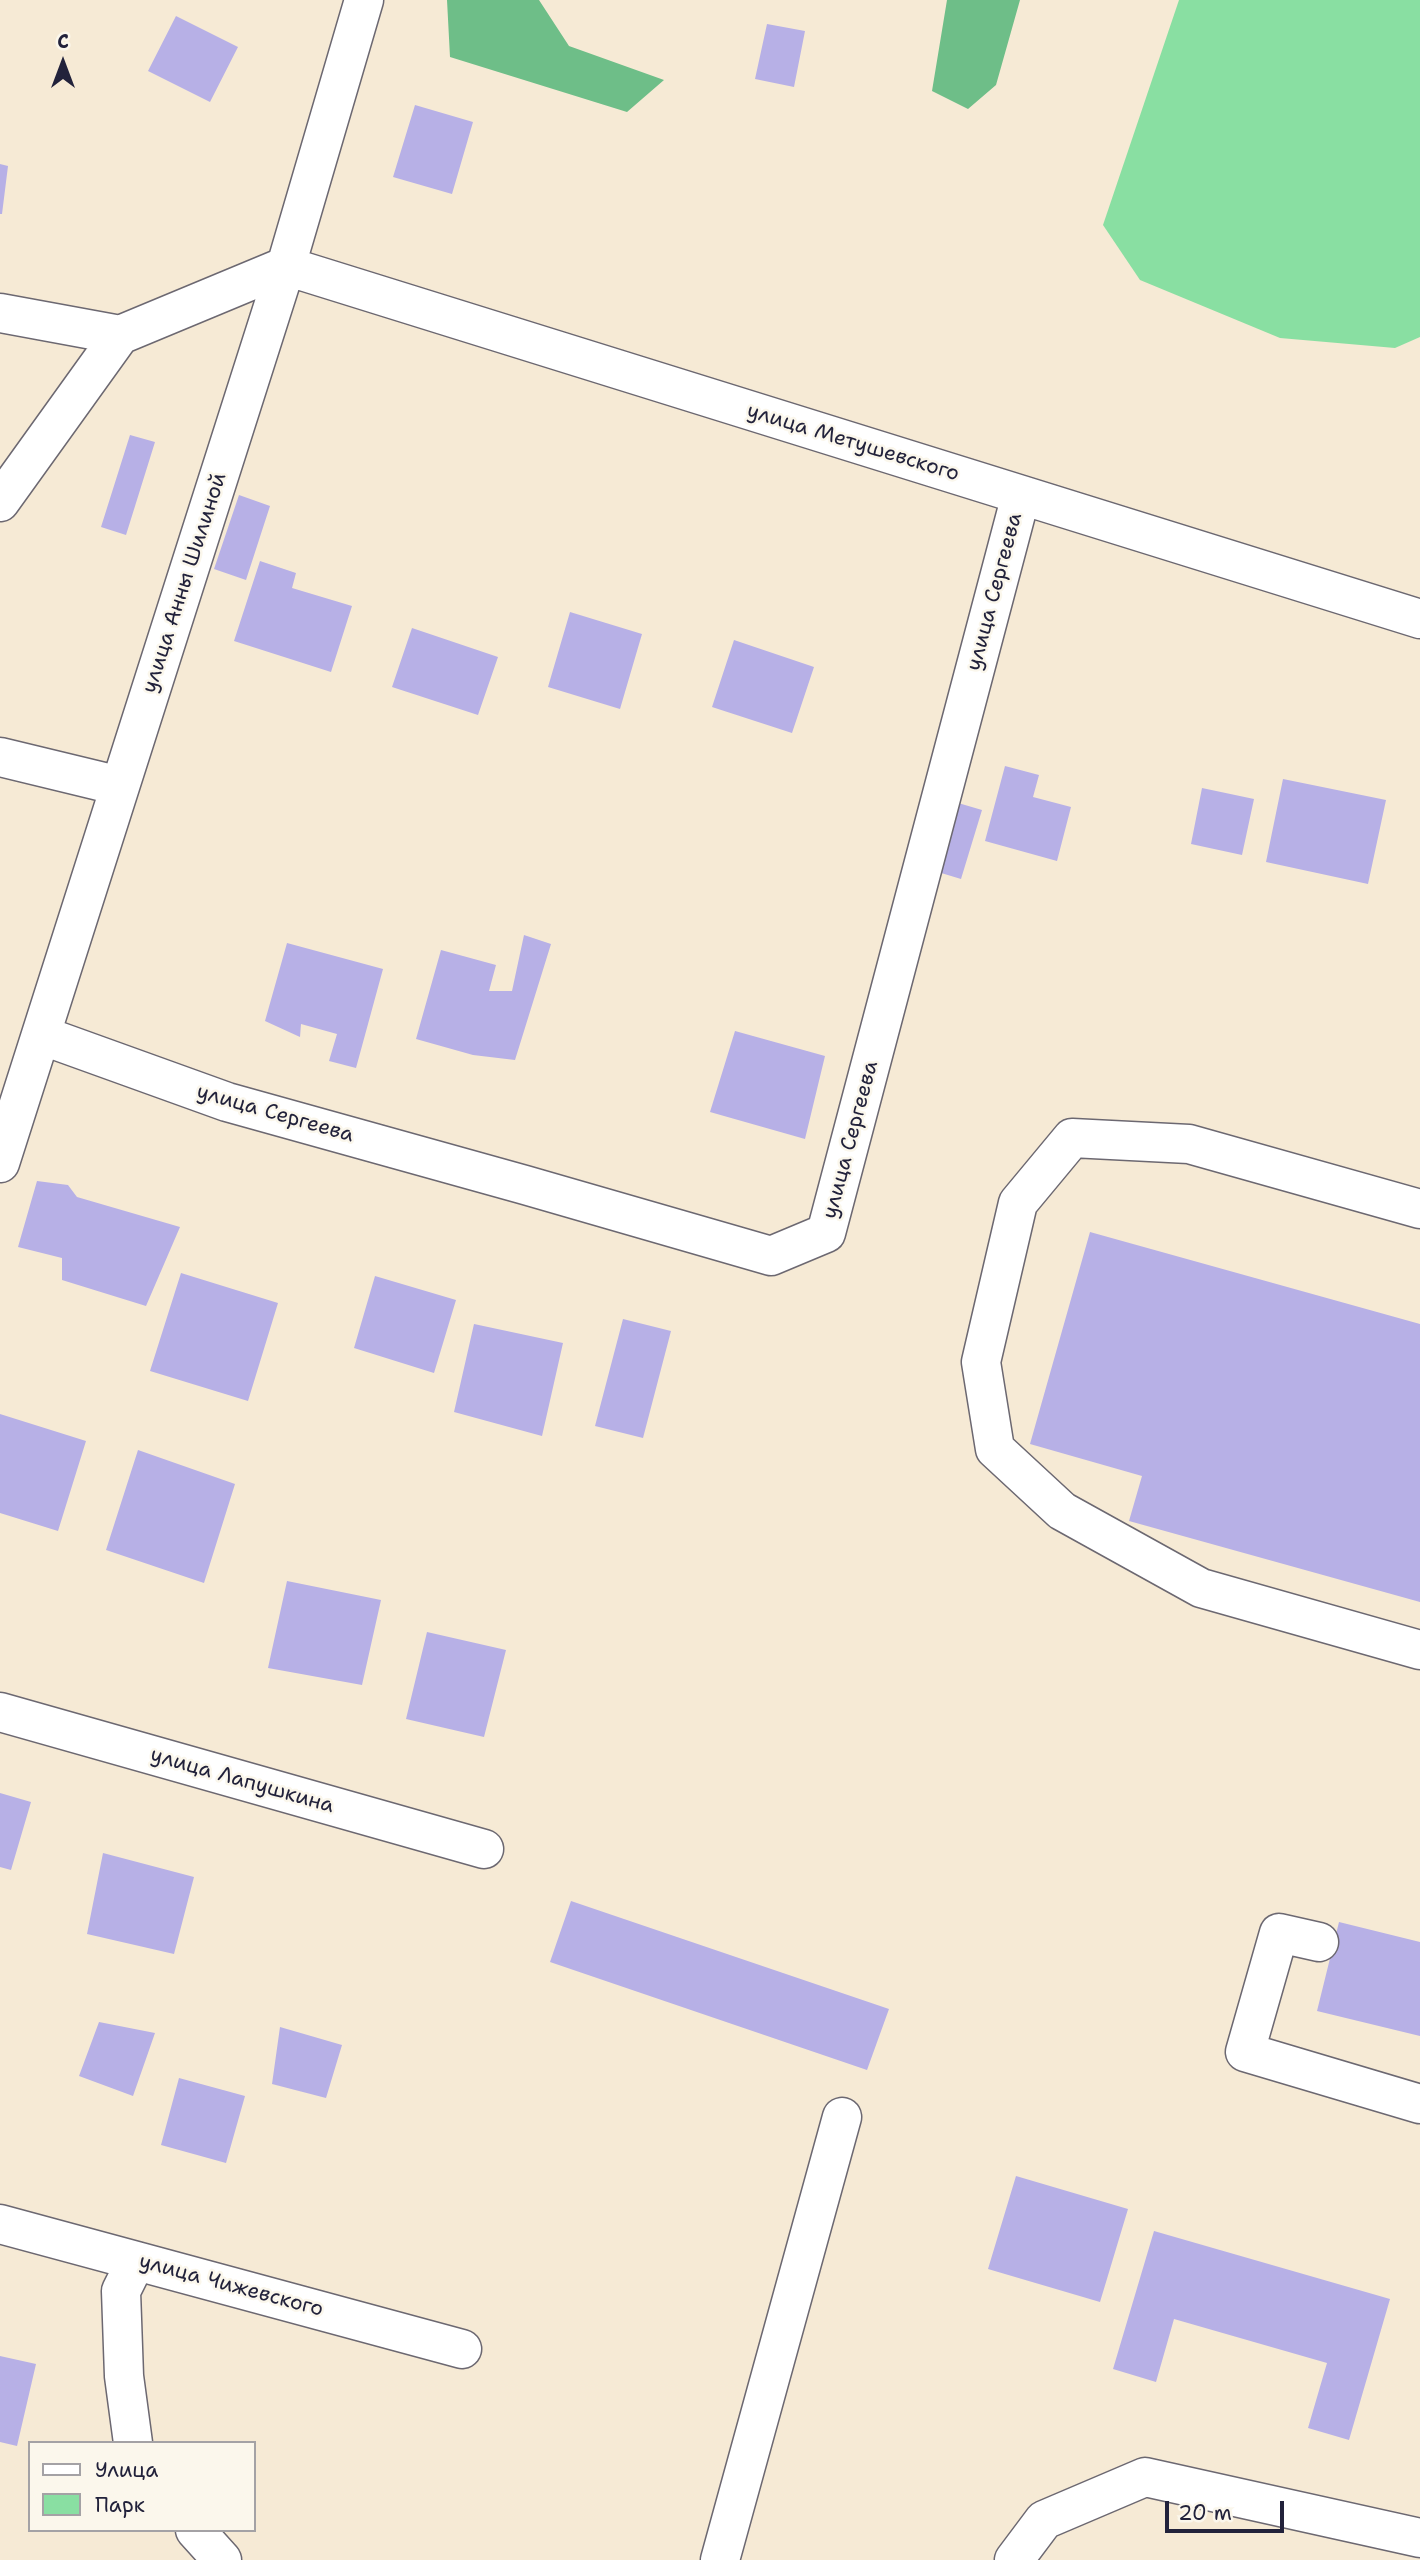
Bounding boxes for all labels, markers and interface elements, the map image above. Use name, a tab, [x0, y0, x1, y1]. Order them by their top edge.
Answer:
north arrow	[28, 28, 98, 98]
text: С	[57, 29, 69, 54]
street label: улица Метушевского	[744, 399, 962, 487]
street label: улица Анны Шилиной	[137, 470, 233, 696]
street label: улица Сергеева	[962, 510, 1028, 674]
street label: улица Сергеева	[818, 1058, 884, 1222]
street label: улица Сергеева	[193, 1080, 357, 1148]
street label: улица Лапушкина	[147, 1743, 337, 1819]
street label: улица Чижевского	[136, 2249, 326, 2323]
legend	[28, 2441, 256, 2532]
text: Улица	[95, 2456, 158, 2484]
scale bar	[1168, 2486, 1287, 2530]
text: Парк	[95, 2491, 145, 2519]
text: 20 m	[1178, 2499, 1232, 2527]

